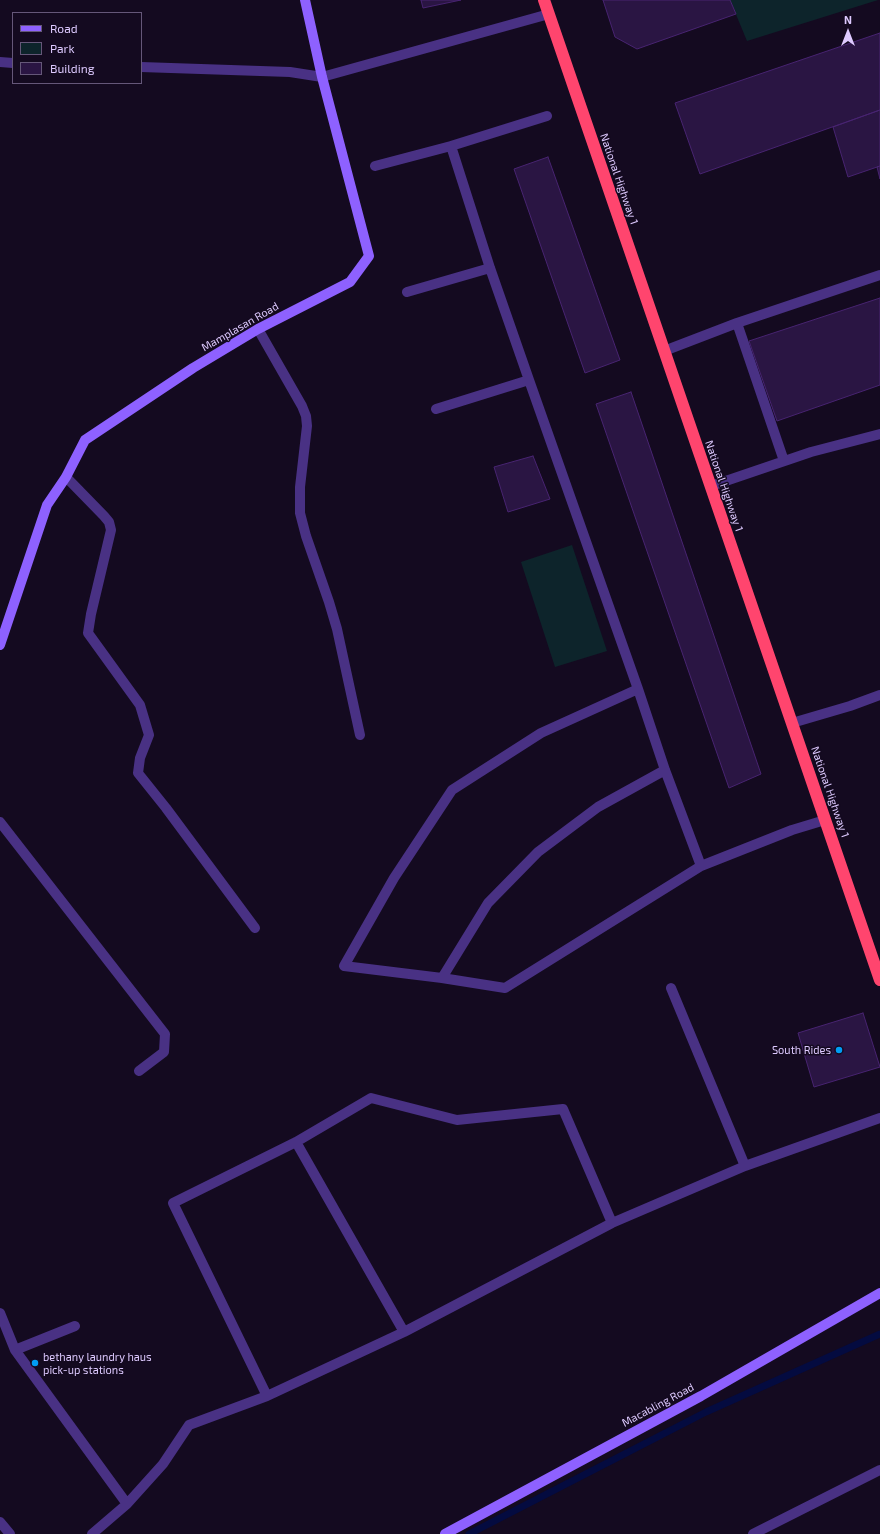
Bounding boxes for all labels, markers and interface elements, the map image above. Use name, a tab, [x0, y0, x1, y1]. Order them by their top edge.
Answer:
legend	[12, 12, 142, 84]
north arrow	[828, 12, 868, 52]
text: N	[844, 13, 852, 26]
text: Road	[50, 21, 78, 35]
text: Park	[50, 41, 75, 55]
text: Building	[50, 61, 94, 75]
street label: National Highway 1	[597, 132, 641, 226]
street label: Mamplasan Road	[199, 300, 281, 354]
street label: National Highway 1	[702, 439, 746, 533]
street label: National Highway 1	[808, 745, 852, 839]
place label: South Rides	[772, 1043, 831, 1057]
marker: South Rides	[834, 1045, 844, 1055]
place label: bethany laundry haus pick-up stations	[43, 1350, 152, 1376]
marker: bethany laundry haus pick-up stations	[30, 1358, 40, 1368]
street label: Macabling Road	[620, 1380, 696, 1430]

